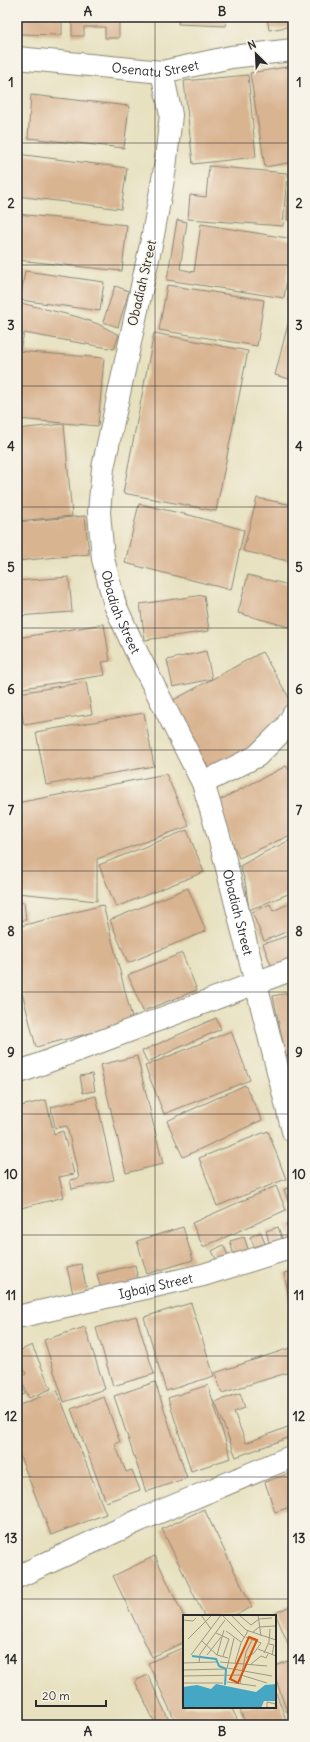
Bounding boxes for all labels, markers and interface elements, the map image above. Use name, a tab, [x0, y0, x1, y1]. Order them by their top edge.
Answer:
text: A	[84, 3, 93, 20]
text: B	[218, 3, 227, 20]
north arrow	[236, 34, 276, 74]
text: N	[246, 37, 258, 53]
street label: Osenatu Street	[111, 56, 201, 80]
text: 1	[8, 74, 14, 91]
text: 1	[296, 74, 302, 91]
text: 2	[7, 195, 15, 212]
text: 2	[295, 195, 303, 212]
street label: Obadiah Street	[124, 238, 160, 328]
text: 3	[7, 317, 15, 334]
text: 3	[295, 317, 303, 334]
text: 4	[7, 438, 15, 455]
text: 4	[295, 438, 303, 455]
text: 5	[7, 559, 15, 576]
text: 5	[295, 559, 303, 576]
street label: Obadiah Street	[98, 568, 145, 657]
text: 6	[7, 681, 15, 698]
text: 6	[295, 681, 303, 698]
text: 7	[8, 802, 15, 819]
text: 7	[296, 802, 303, 819]
street label: Obadiah Street	[219, 867, 257, 957]
text: 8	[7, 923, 15, 940]
text: 8	[295, 923, 303, 940]
text: 9	[7, 1044, 15, 1061]
text: 9	[295, 1044, 303, 1061]
text: 10	[4, 1166, 18, 1183]
text: 10	[292, 1166, 306, 1183]
street label: Igbaja Street	[117, 1269, 195, 1302]
text: 11	[6, 1287, 16, 1304]
text: 11	[294, 1287, 304, 1304]
text: 12	[5, 1408, 17, 1425]
text: 12	[293, 1408, 305, 1425]
text: 13	[5, 1530, 17, 1547]
text: 13	[293, 1530, 305, 1547]
inset map	[183, 1615, 276, 1708]
text: 14	[5, 1651, 18, 1668]
text: 14	[293, 1651, 306, 1668]
scale bar	[36, 1682, 106, 1708]
text: 20 m	[42, 1688, 70, 1703]
text: A	[84, 1723, 93, 1740]
text: B	[218, 1723, 227, 1740]

